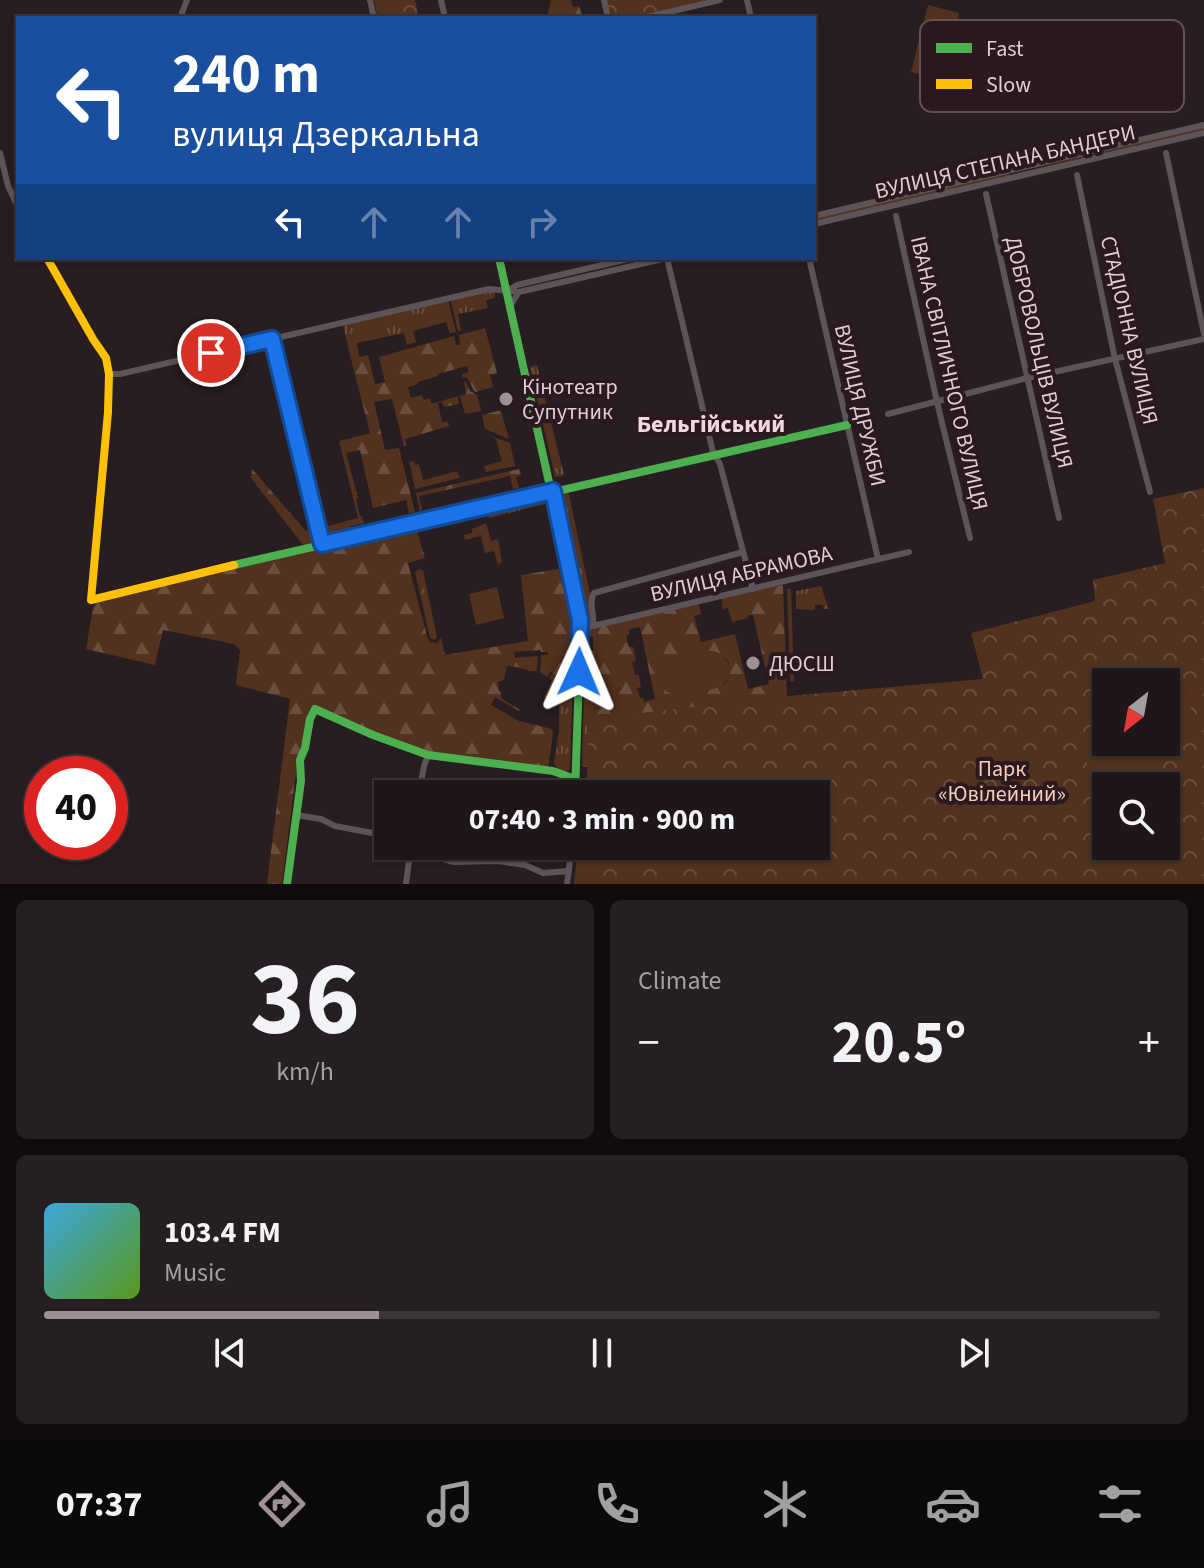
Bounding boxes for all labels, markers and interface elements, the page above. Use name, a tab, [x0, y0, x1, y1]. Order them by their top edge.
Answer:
legend	[920, 20, 1184, 112]
text: Fast	[986, 33, 1024, 65]
text: 240 m	[172, 35, 320, 114]
icon: left	[40, 48, 144, 152]
text: Slow	[986, 69, 1031, 101]
text: вулиця Дзеркальна	[172, 109, 480, 160]
street label: ВУЛИЦЯ СТЕПАНА БАНДЕРИ	[872, 116, 1139, 208]
icon: left	[268, 200, 312, 244]
icon: ahead	[352, 200, 396, 244]
icon: ahead	[436, 200, 480, 244]
icon: right	[520, 200, 564, 244]
street label: ІВАНА СВІТЛИЧНОГО ВУЛИЦЯ	[902, 233, 996, 514]
street label: ДОБРОВОЛЬЦІВ ВУЛИЦЯ	[997, 233, 1081, 471]
street label: СТАДІОННА ВУЛИЦЯ	[1092, 233, 1166, 428]
pin	[177, 319, 245, 387]
street label: ВУЛИЦЯ ДРУЖБИ	[826, 321, 894, 489]
icon: arrive	[189, 331, 233, 375]
place label: Кінотеатр Супутник	[522, 371, 618, 428]
marker: Кінотеатр Супутник	[497, 390, 515, 408]
district label: Бельгійський	[637, 407, 785, 442]
street label: ВУЛИЦЯ АБРАМОВА	[647, 537, 836, 610]
position arrow	[537, 630, 621, 714]
place label: ДЮСШ	[769, 648, 835, 680]
marker: ДЮСШ	[744, 654, 762, 672]
north arrow	[1092, 668, 1180, 756]
map controls	[1092, 668, 1180, 860]
park label: Парк «Ювілейний»	[938, 753, 1066, 810]
speed limit sign: 40	[24, 756, 128, 860]
button: search	[1092, 772, 1180, 860]
text: 07:40 · 3 min · 900 m	[469, 798, 735, 841]
text: 36	[250, 927, 360, 1075]
text: Climate	[638, 962, 722, 999]
text: 20.5°	[832, 1001, 966, 1086]
text: −	[638, 1012, 660, 1075]
text: +	[1138, 1012, 1160, 1075]
text: km/h	[276, 1053, 334, 1090]
text: 103.4 FM	[164, 1211, 281, 1254]
text: Music	[164, 1254, 226, 1291]
icon: previous	[208, 1331, 252, 1375]
icon: pause	[580, 1331, 624, 1375]
icon: next	[952, 1331, 996, 1375]
icon: directions	[254, 1476, 310, 1532]
icon: music	[422, 1476, 478, 1532]
icon: phone	[589, 1476, 645, 1532]
icon: climate	[757, 1476, 813, 1532]
icon: car	[925, 1476, 981, 1532]
icon: filters	[1092, 1476, 1148, 1532]
text: 07:37	[56, 1479, 143, 1530]

